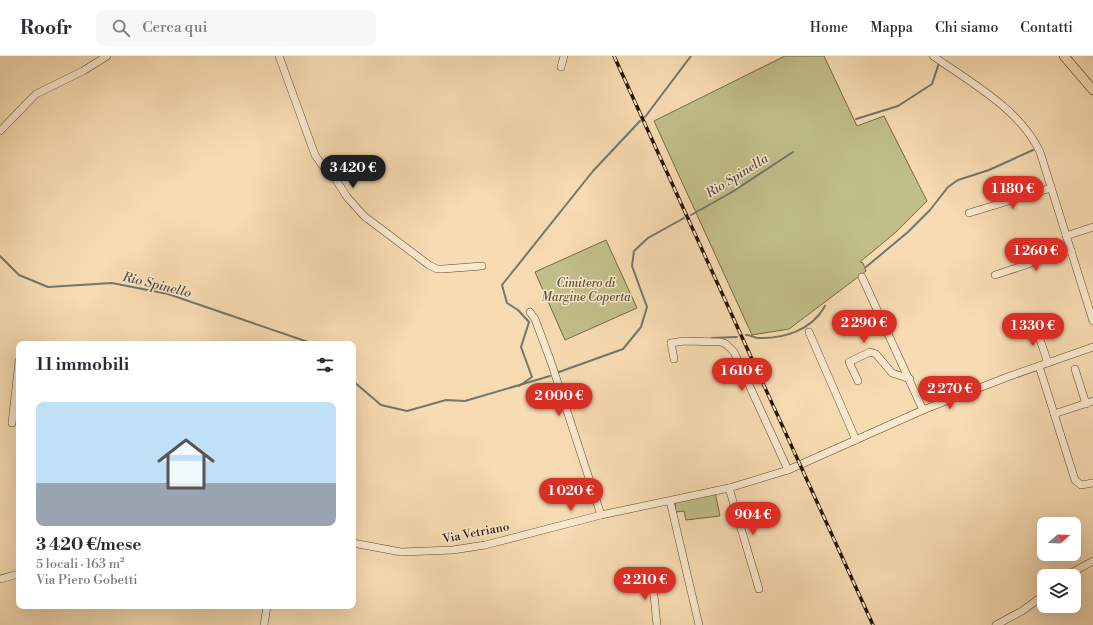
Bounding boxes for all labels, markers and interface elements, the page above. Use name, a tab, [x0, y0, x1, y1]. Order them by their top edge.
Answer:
search box	[96, 10, 376, 46]
text: Roofr	[20, 16, 72, 40]
icon: search	[110, 17, 132, 39]
text: Cerca qui	[142, 18, 207, 37]
text: Home	[810, 19, 848, 37]
text: Mappa	[870, 19, 913, 37]
text: Chi siamo	[935, 19, 998, 37]
text: Contatti	[1020, 19, 1073, 37]
water label: Rio Spinella	[702, 150, 772, 202]
pin: 3 420 €	[316, 155, 390, 189]
text: 3 420 €	[330, 160, 376, 176]
pin: 1 180 €	[976, 176, 1050, 210]
text: 1 180 €	[992, 181, 1034, 197]
pin: 1 260 €	[999, 238, 1073, 272]
text: 1 260 €	[1014, 243, 1058, 259]
water label: Rio Spinello	[120, 268, 193, 301]
park label: Cimitero di Margine Coperta	[541, 276, 631, 305]
pin: 2 290 €	[827, 310, 901, 344]
pin: 1 330 €	[996, 313, 1070, 347]
text: 2 290 €	[841, 315, 887, 331]
text: 1 330 €	[1011, 318, 1055, 334]
text: 11 immobili	[36, 354, 129, 376]
icon: filters	[314, 354, 336, 376]
pin: 1 610 €	[705, 358, 779, 392]
text: 1 610 €	[721, 363, 763, 379]
pin: 2 270 €	[913, 376, 987, 410]
text: 2 270 €	[927, 381, 973, 397]
pin: 2 000 €	[522, 383, 596, 417]
text: 2 000 €	[534, 388, 584, 404]
icon: home	[150, 428, 222, 500]
pin: 1 020 €	[534, 478, 608, 512]
text: 1 020 €	[548, 483, 594, 499]
pin: 904 €	[725, 502, 781, 536]
text: 904 €	[735, 507, 771, 523]
north arrow	[1037, 517, 1081, 561]
map controls	[1037, 517, 1081, 613]
street label: Via Vetriano	[440, 519, 511, 547]
text: 3 420 €/mese	[36, 534, 141, 556]
text: 5 locali · 163 m²	[36, 556, 125, 572]
pin: 2 210 €	[608, 567, 682, 601]
button: layers	[1037, 569, 1081, 613]
text: Via Piero Gobetti	[36, 572, 138, 588]
text: 2 210 €	[623, 572, 667, 588]

